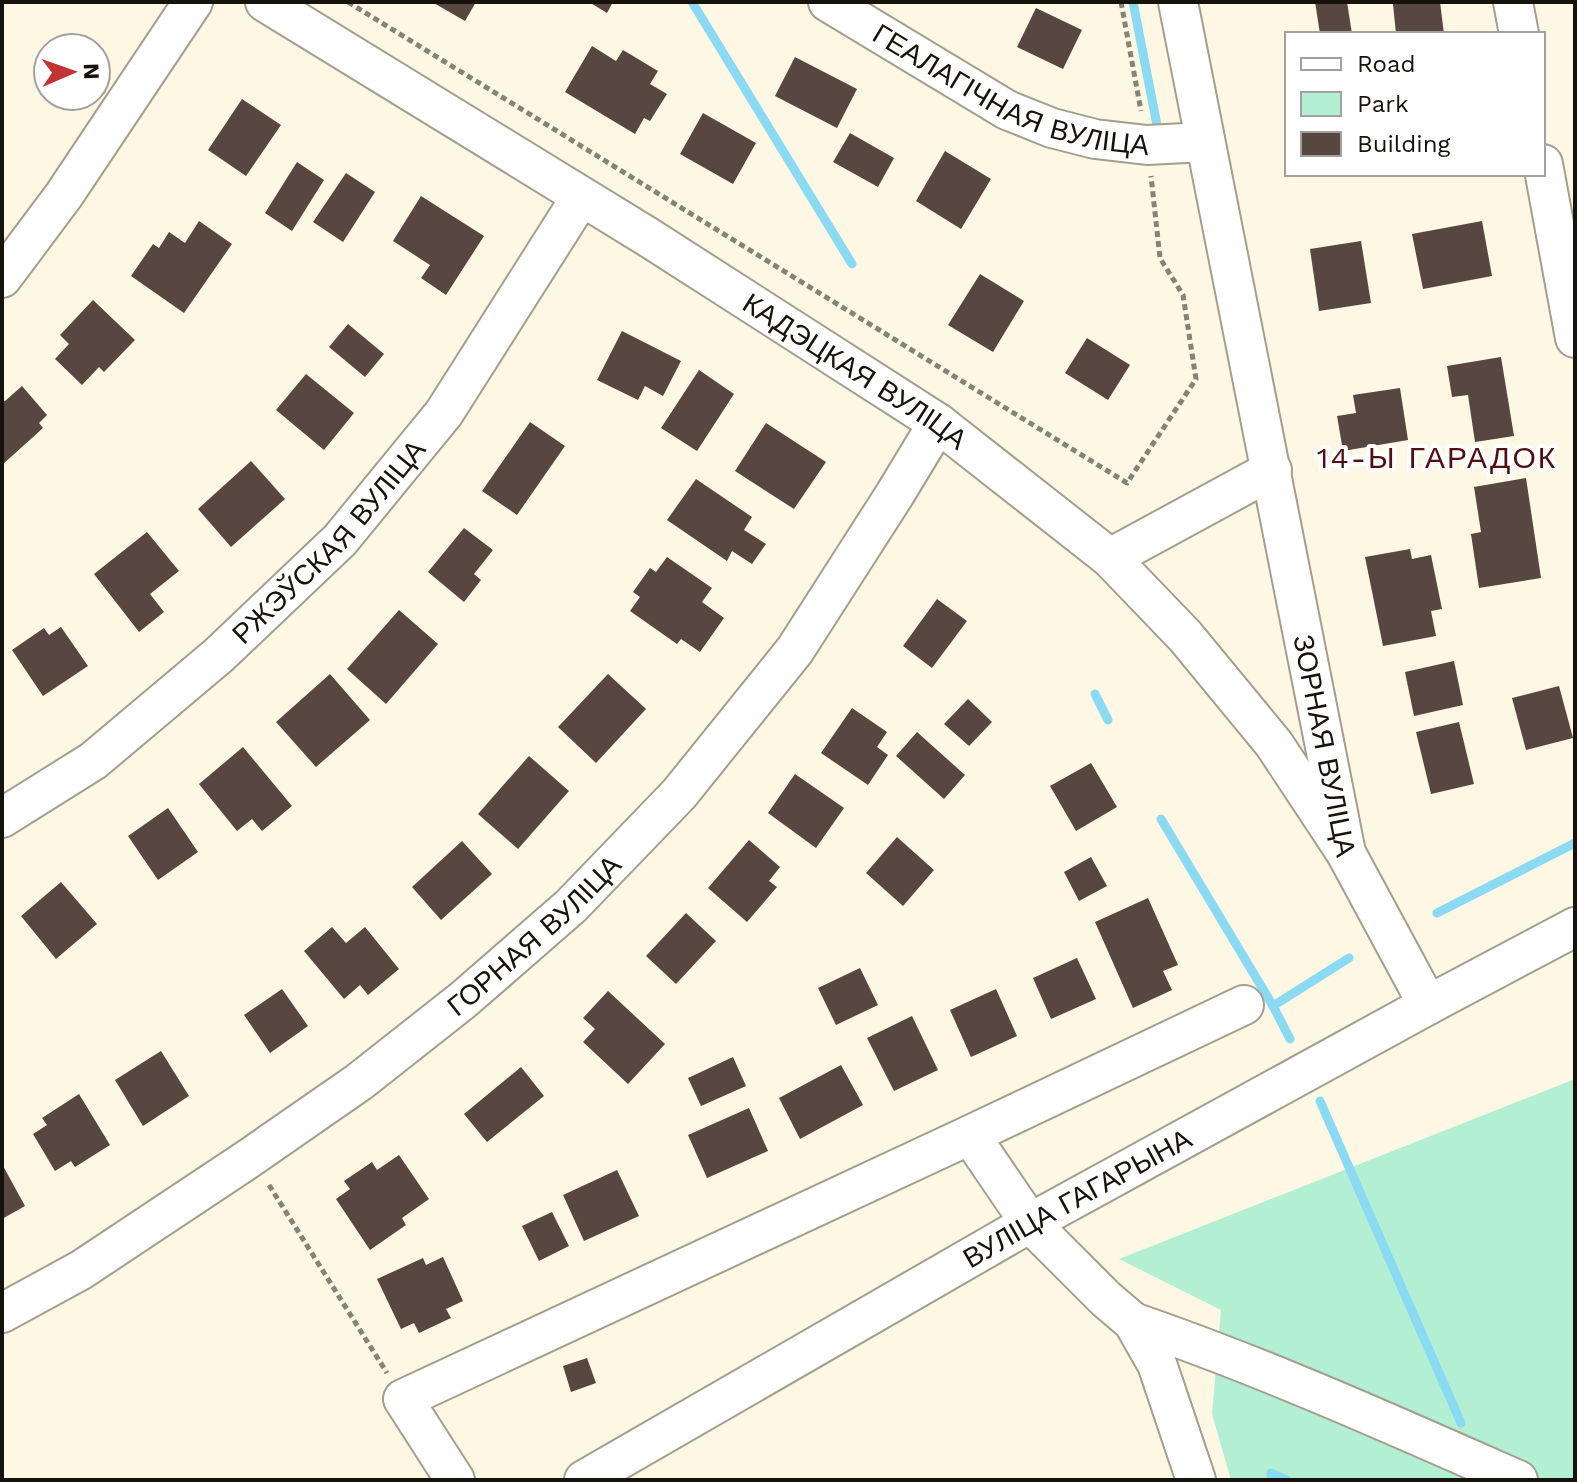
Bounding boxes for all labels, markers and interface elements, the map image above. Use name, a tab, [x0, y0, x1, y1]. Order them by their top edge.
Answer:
street label: ГЕАЛАГІЧНАЯ ВУЛІЦА	[867, 17, 1151, 162]
north arrow	[32, 32, 112, 112]
legend	[1285, 32, 1545, 176]
text: Road	[1357, 50, 1416, 78]
text: N	[79, 63, 104, 80]
text: Park	[1357, 90, 1409, 118]
text: Building	[1357, 130, 1450, 158]
street label: КАДЭЦКАЯ ВУЛІЦА	[737, 286, 974, 456]
street label: РЖЭЎСКАЯ ВУЛІЦА	[225, 433, 432, 650]
district label: 14-Ы ГАРАДОК	[1317, 440, 1557, 475]
street label: ЗОРНАЯ ВУЛІЦА	[1287, 632, 1363, 860]
street label: ГОРНАЯ ВУЛІЦА	[441, 848, 628, 1023]
street label: ВУЛІЦА ГАГАРЫНА	[957, 1121, 1197, 1275]

